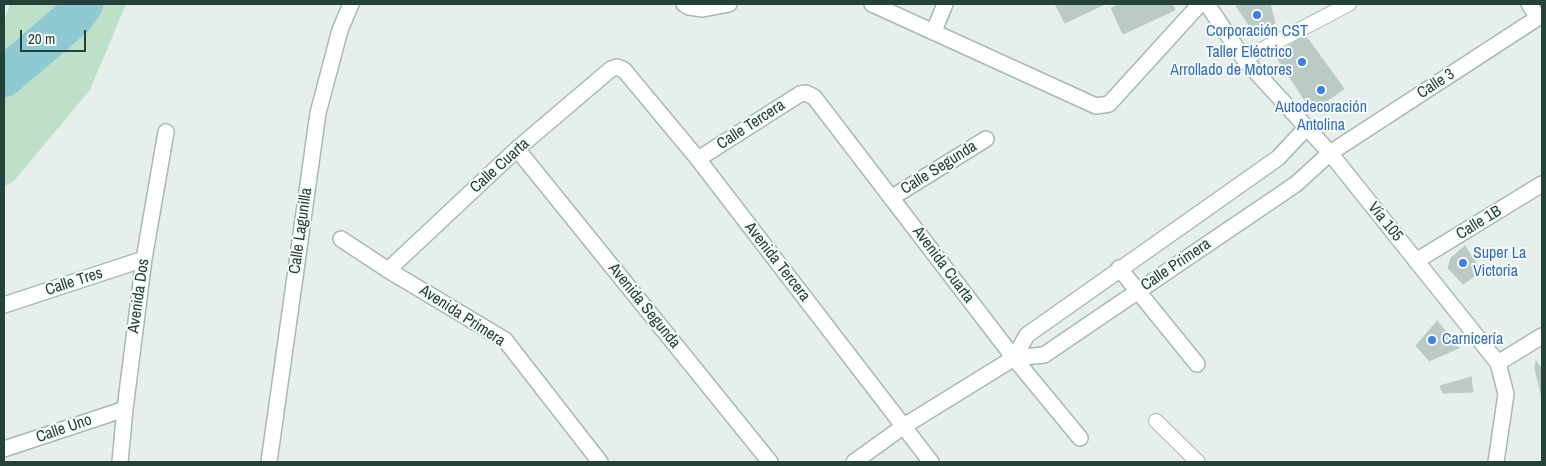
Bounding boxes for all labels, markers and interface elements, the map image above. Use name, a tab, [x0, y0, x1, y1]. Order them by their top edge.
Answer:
marker: Corporación CST	[1251, 9, 1263, 21]
scale bar	[22, 20, 89, 52]
place label: Corporación CST	[1206, 22, 1308, 42]
text: 20 m	[28, 28, 55, 49]
place label: Taller Eléctrico Arrollado de Motores	[1170, 43, 1292, 81]
marker: Taller Eléctrico Arrollado de Motores	[1296, 56, 1308, 68]
street label: Calle 3	[1414, 65, 1458, 103]
marker: Autodecoración Antolina	[1315, 84, 1327, 96]
street label: Calle Tercera	[713, 96, 789, 154]
place label: Autodecoración Antolina	[1275, 98, 1367, 136]
street label: Calle Cuarta	[466, 134, 534, 198]
street label: Calle Segunda	[897, 137, 981, 199]
street label: Calle Lagunilla	[285, 187, 317, 275]
street label: Vía 105	[1363, 198, 1407, 246]
street label: Calle 1B	[1453, 202, 1505, 244]
street label: Avenida Tercera	[740, 219, 814, 305]
street label: Avenida Cuarta	[908, 223, 978, 307]
street label: Calle Primera	[1137, 235, 1215, 295]
place label: Super La Victoria	[1473, 244, 1526, 282]
marker: Super La Victoria	[1457, 257, 1469, 269]
street label: Avenida Dos	[124, 258, 154, 334]
street label: Avenida Segunda	[604, 260, 684, 352]
street label: Calle Tres	[43, 264, 105, 300]
street label: Avenida Primera	[416, 281, 508, 351]
place label: Carnicería	[1442, 330, 1503, 350]
marker: Carnicería	[1426, 334, 1438, 346]
street label: Calle Uno	[34, 411, 94, 447]

